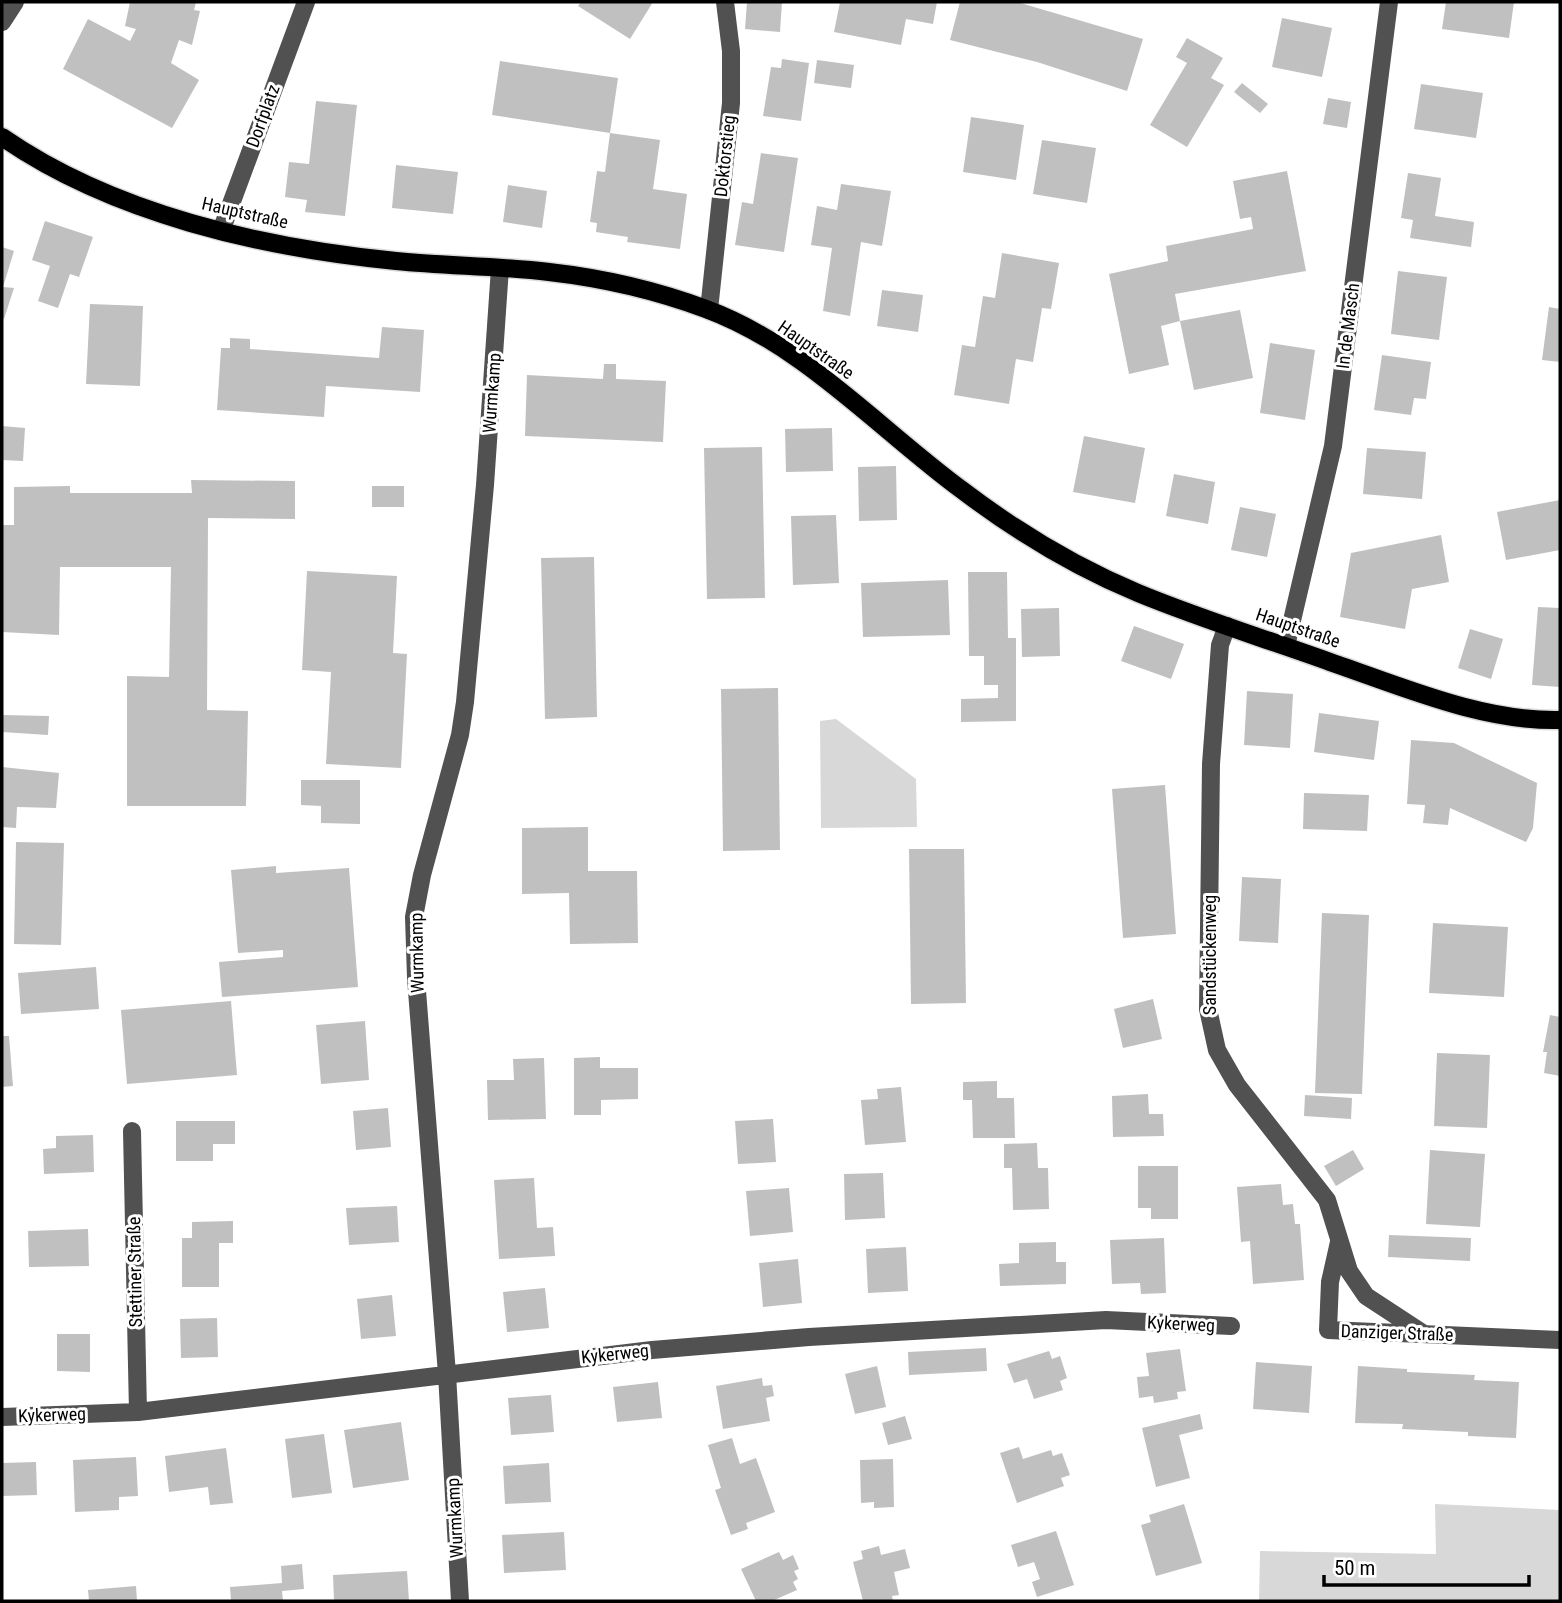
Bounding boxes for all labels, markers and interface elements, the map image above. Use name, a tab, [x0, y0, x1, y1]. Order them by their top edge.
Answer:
street label: Dorfplatz	[241, 81, 284, 150]
street label: Doktorstieg	[710, 114, 739, 198]
street label: Hauptstraße	[200, 192, 290, 233]
street label: In de Masch	[1332, 282, 1363, 370]
street label: Hauptstraße	[774, 316, 858, 383]
street label: Wurmkamp	[478, 352, 505, 434]
street label: Hauptstraße	[1253, 603, 1343, 652]
street label: Sandstückenweg	[1199, 895, 1220, 1015]
street label: Wurmkamp	[405, 912, 428, 993]
street label: Stettiner Straße	[123, 1216, 146, 1328]
street label: Kykerweg	[1147, 1311, 1216, 1336]
street label: Danziger Straße	[1340, 1320, 1454, 1345]
street label: Kykerweg	[580, 1340, 650, 1367]
street label: Kykerweg	[18, 1403, 86, 1426]
street label: Wurmkamp	[442, 1477, 467, 1559]
scale bar	[1324, 1544, 1529, 1588]
text: 50 m	[1334, 1556, 1375, 1580]

